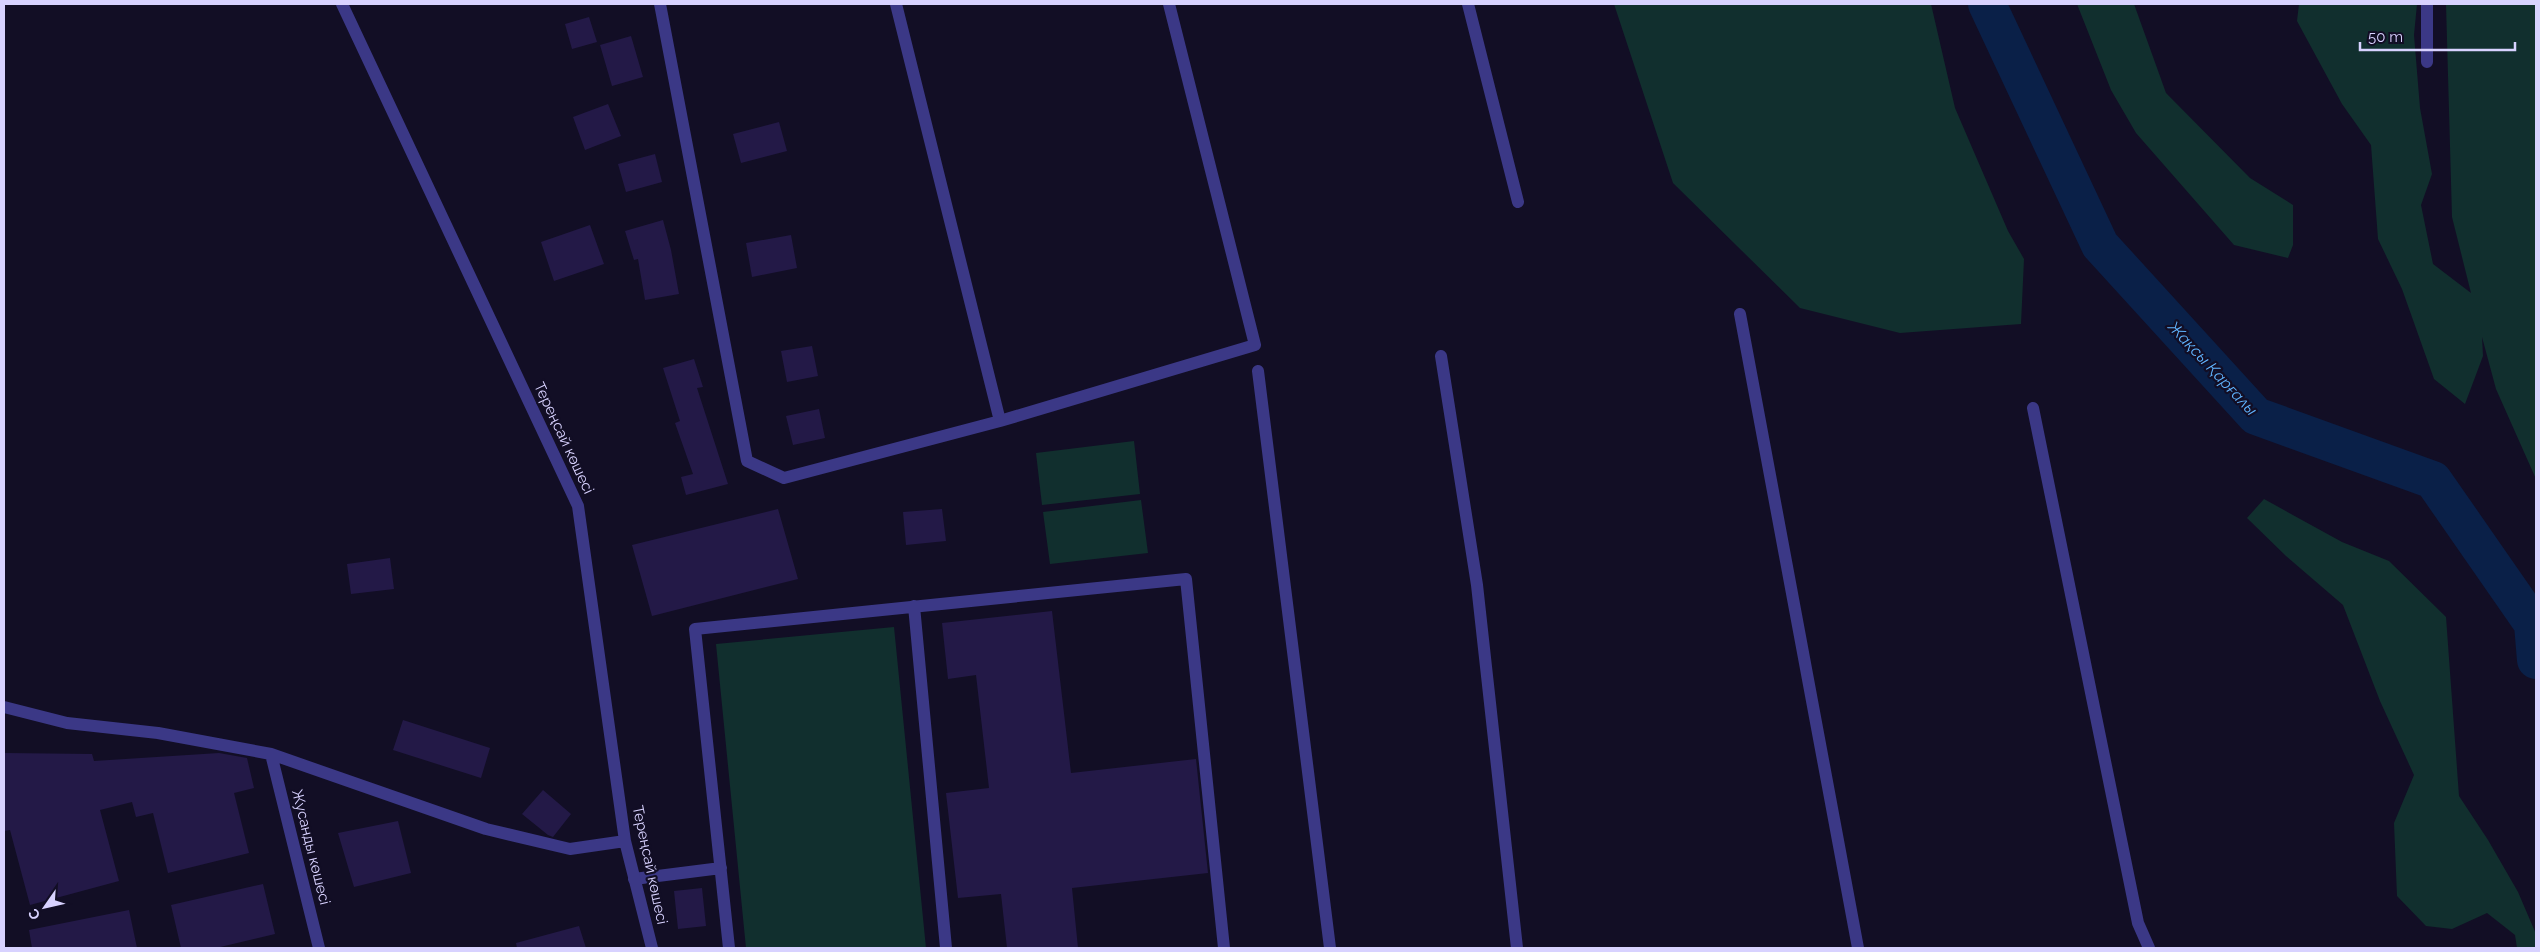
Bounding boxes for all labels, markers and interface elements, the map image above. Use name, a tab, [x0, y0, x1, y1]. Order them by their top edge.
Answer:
scale bar	[2360, 20, 2515, 52]
text: 50 m	[2368, 28, 2403, 46]
water label: Жақсы Қарғалы	[2164, 317, 2261, 420]
street label: Тереңсай көшесі	[530, 379, 598, 497]
street label: Жусанды көшесі	[288, 787, 334, 907]
street label: Тереңсай көшесі	[629, 804, 671, 926]
north arrow	[20, 882, 70, 932]
text: С	[25, 905, 44, 923]

